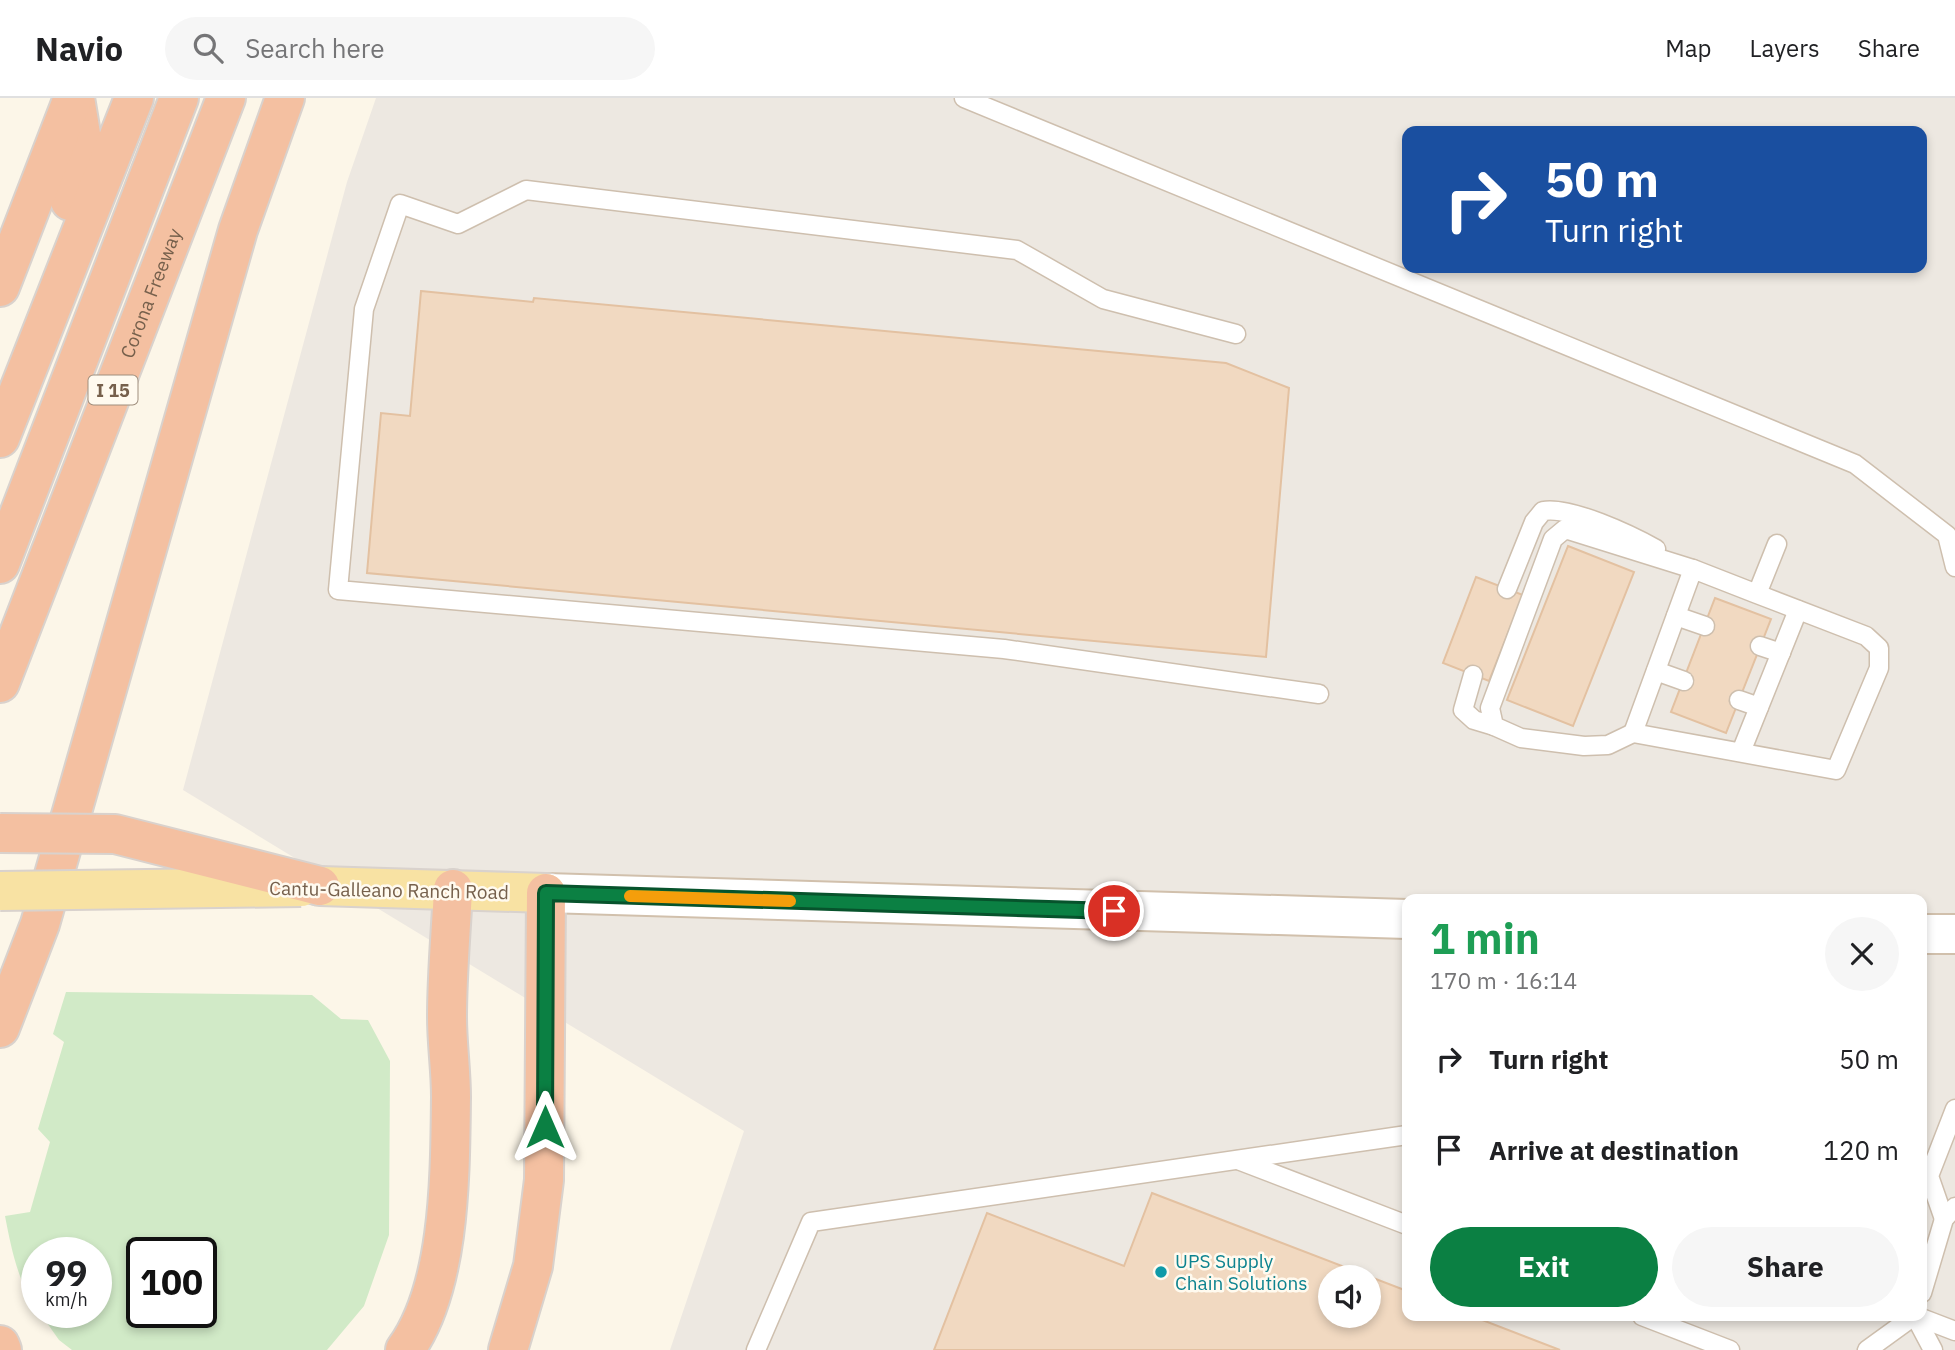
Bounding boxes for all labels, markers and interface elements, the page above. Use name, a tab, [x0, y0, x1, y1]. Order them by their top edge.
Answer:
search box	[165, 17, 655, 80]
text: Navio	[35, 27, 123, 70]
icon: search	[189, 29, 227, 67]
text: Search here	[245, 31, 385, 65]
text: Map	[1665, 32, 1712, 64]
text: Layers	[1750, 32, 1820, 64]
text: Share	[1858, 32, 1920, 64]
text: 50 m	[1545, 147, 1659, 210]
icon: right	[1430, 154, 1521, 245]
text: Turn right	[1545, 209, 1683, 251]
street label: Corona Freeway	[115, 224, 187, 361]
road number: I 15	[88, 376, 138, 404]
street label: Cantu-Galleano Ranch Road	[269, 876, 509, 904]
pin	[1084, 881, 1144, 941]
icon: arrive	[1095, 892, 1133, 930]
text: 1 min	[1430, 911, 1540, 966]
button: close	[1825, 917, 1899, 991]
text: 170 m · 16:14	[1430, 965, 1577, 995]
icon: right	[1430, 1040, 1468, 1078]
text: Turn right	[1489, 1042, 1608, 1076]
text: 50 m	[1839, 1042, 1899, 1076]
position arrow	[508, 1090, 582, 1164]
icon: arrive	[1430, 1131, 1468, 1169]
text: Arrive at destination	[1489, 1133, 1739, 1167]
text: 120 m	[1823, 1133, 1899, 1167]
button: Exit	[1430, 1227, 1658, 1307]
button: Share	[1672, 1227, 1899, 1307]
speed limit sign: 100	[126, 1237, 217, 1328]
place label: UPS Supply Chain Solutions	[1175, 1249, 1308, 1295]
text: 99	[45, 1250, 88, 1296]
marker: UPS Supply Chain Solutions	[1153, 1264, 1169, 1280]
map controls	[1318, 1265, 1381, 1328]
button: sound	[1318, 1265, 1381, 1328]
text: km/h	[45, 1288, 88, 1311]

